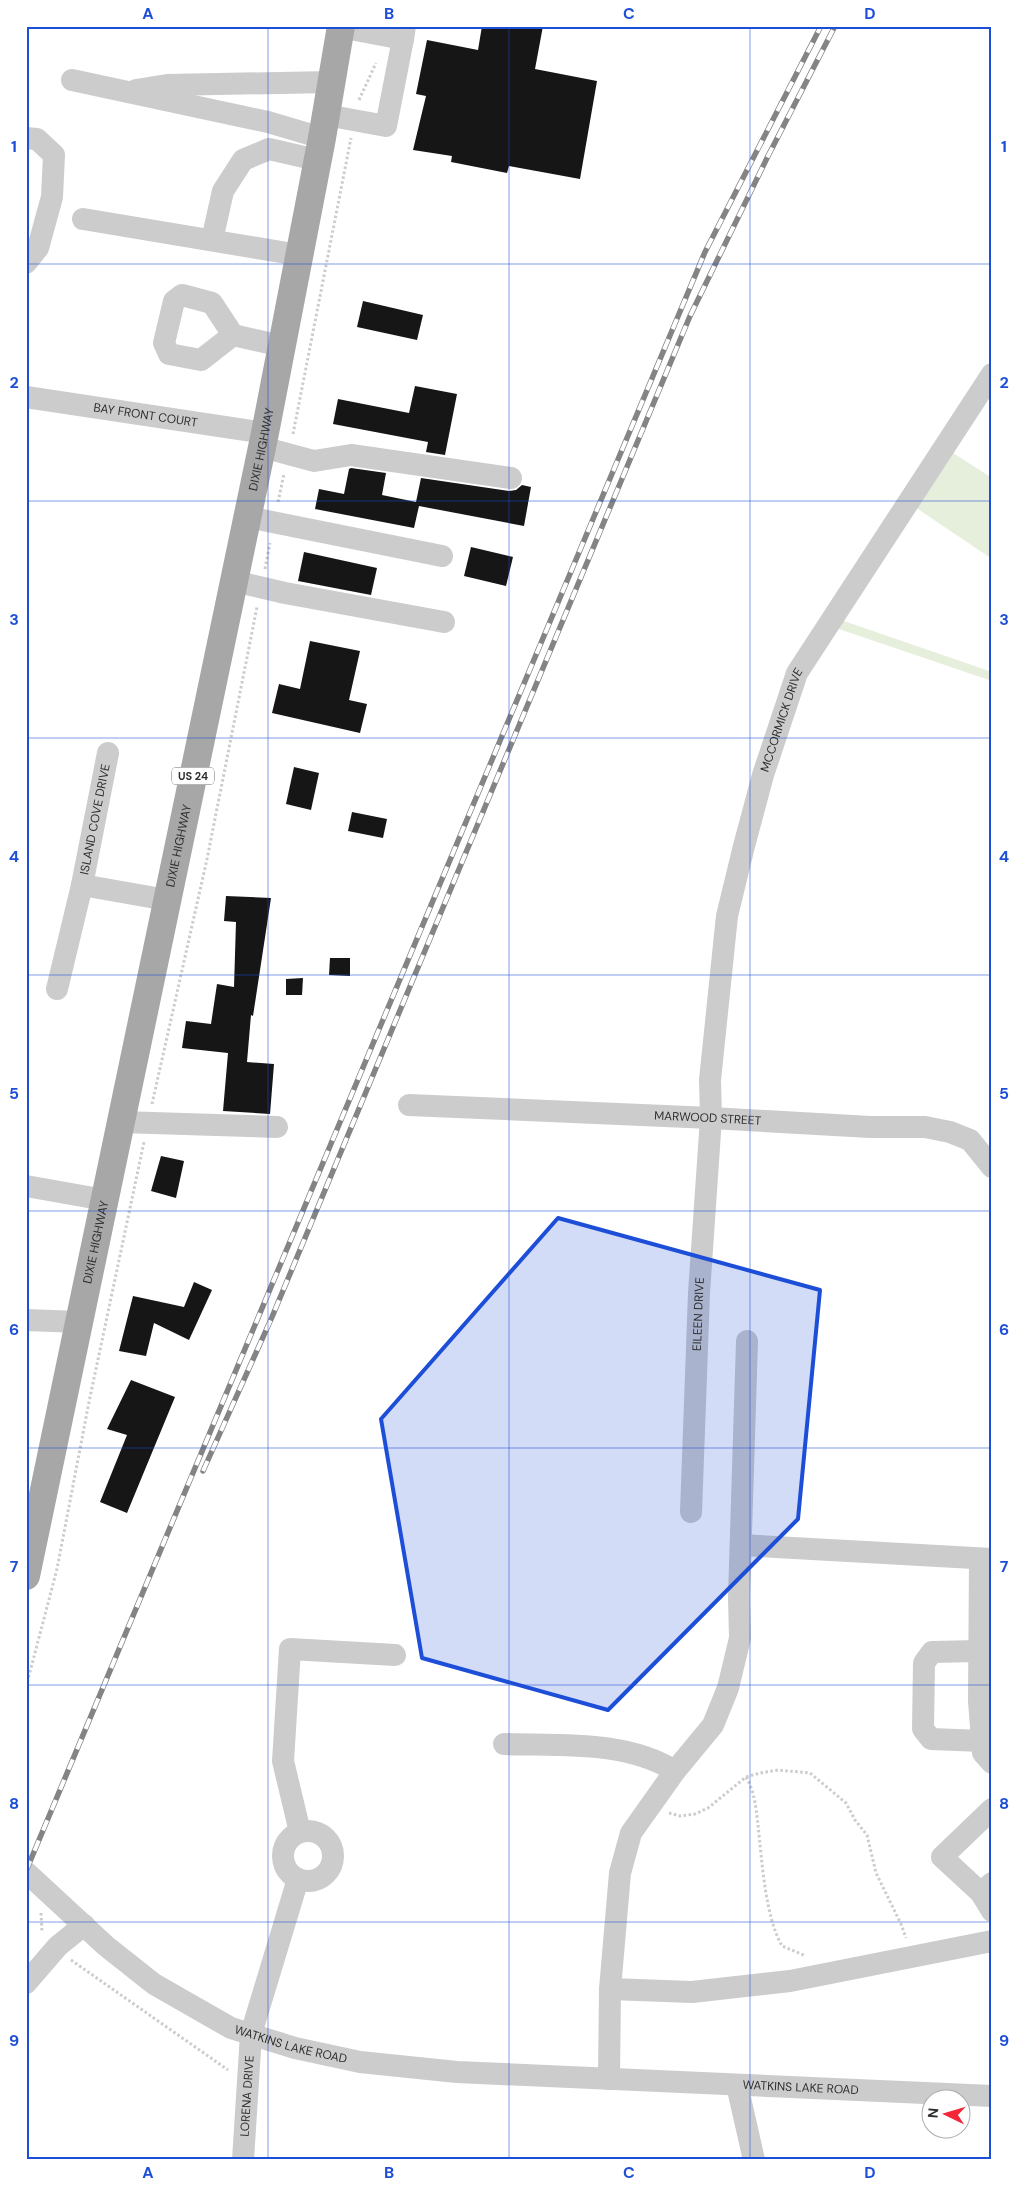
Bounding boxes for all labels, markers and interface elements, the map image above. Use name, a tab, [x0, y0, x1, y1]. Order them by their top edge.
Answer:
text: A	[142, 3, 154, 24]
text: B	[384, 3, 394, 24]
text: C	[623, 3, 635, 24]
text: D	[864, 3, 876, 24]
text: 1	[11, 136, 17, 157]
text: 1	[1001, 136, 1007, 157]
text: 2	[9, 372, 19, 393]
text: 2	[999, 372, 1009, 393]
street label: BAY FRONT COURT	[92, 399, 199, 431]
street label: DIXIE HIGHWAY	[245, 407, 278, 492]
text: 3	[9, 609, 19, 630]
text: 3	[999, 609, 1009, 630]
street label: MCCORMICK DRIVE	[757, 664, 806, 774]
street label: ISLAND COVE DRIVE	[76, 762, 114, 876]
road number: US 24	[172, 768, 214, 784]
street label: DIXIE HIGHWAY	[162, 803, 195, 889]
text: 4	[9, 846, 19, 867]
text: 4	[999, 846, 1009, 867]
text: 5	[9, 1083, 19, 1104]
text: 5	[999, 1083, 1009, 1104]
street label: MARWOOD STREET	[654, 1108, 762, 1129]
street label: DIXIE HIGHWAY	[79, 1199, 112, 1285]
street label: EILEEN DRIVE	[689, 1276, 708, 1351]
text: 6	[9, 1319, 19, 1340]
text: 6	[999, 1319, 1009, 1340]
text: 7	[10, 1556, 19, 1577]
text: 7	[1000, 1556, 1009, 1577]
text: 8	[9, 1793, 19, 1814]
text: 8	[999, 1793, 1009, 1814]
street label: WATKINS LAKE ROAD	[232, 2022, 349, 2067]
text: 9	[9, 2030, 19, 2051]
text: 9	[999, 2030, 1009, 2051]
street label: LORENA DRIVE	[236, 2055, 258, 2137]
street label: WATKINS LAKE ROAD	[742, 2077, 859, 2098]
north arrow	[920, 2088, 970, 2138]
text: N	[924, 2107, 942, 2119]
text: A	[142, 2162, 154, 2183]
text: B	[384, 2162, 394, 2183]
text: C	[623, 2162, 635, 2183]
text: D	[864, 2162, 876, 2183]

